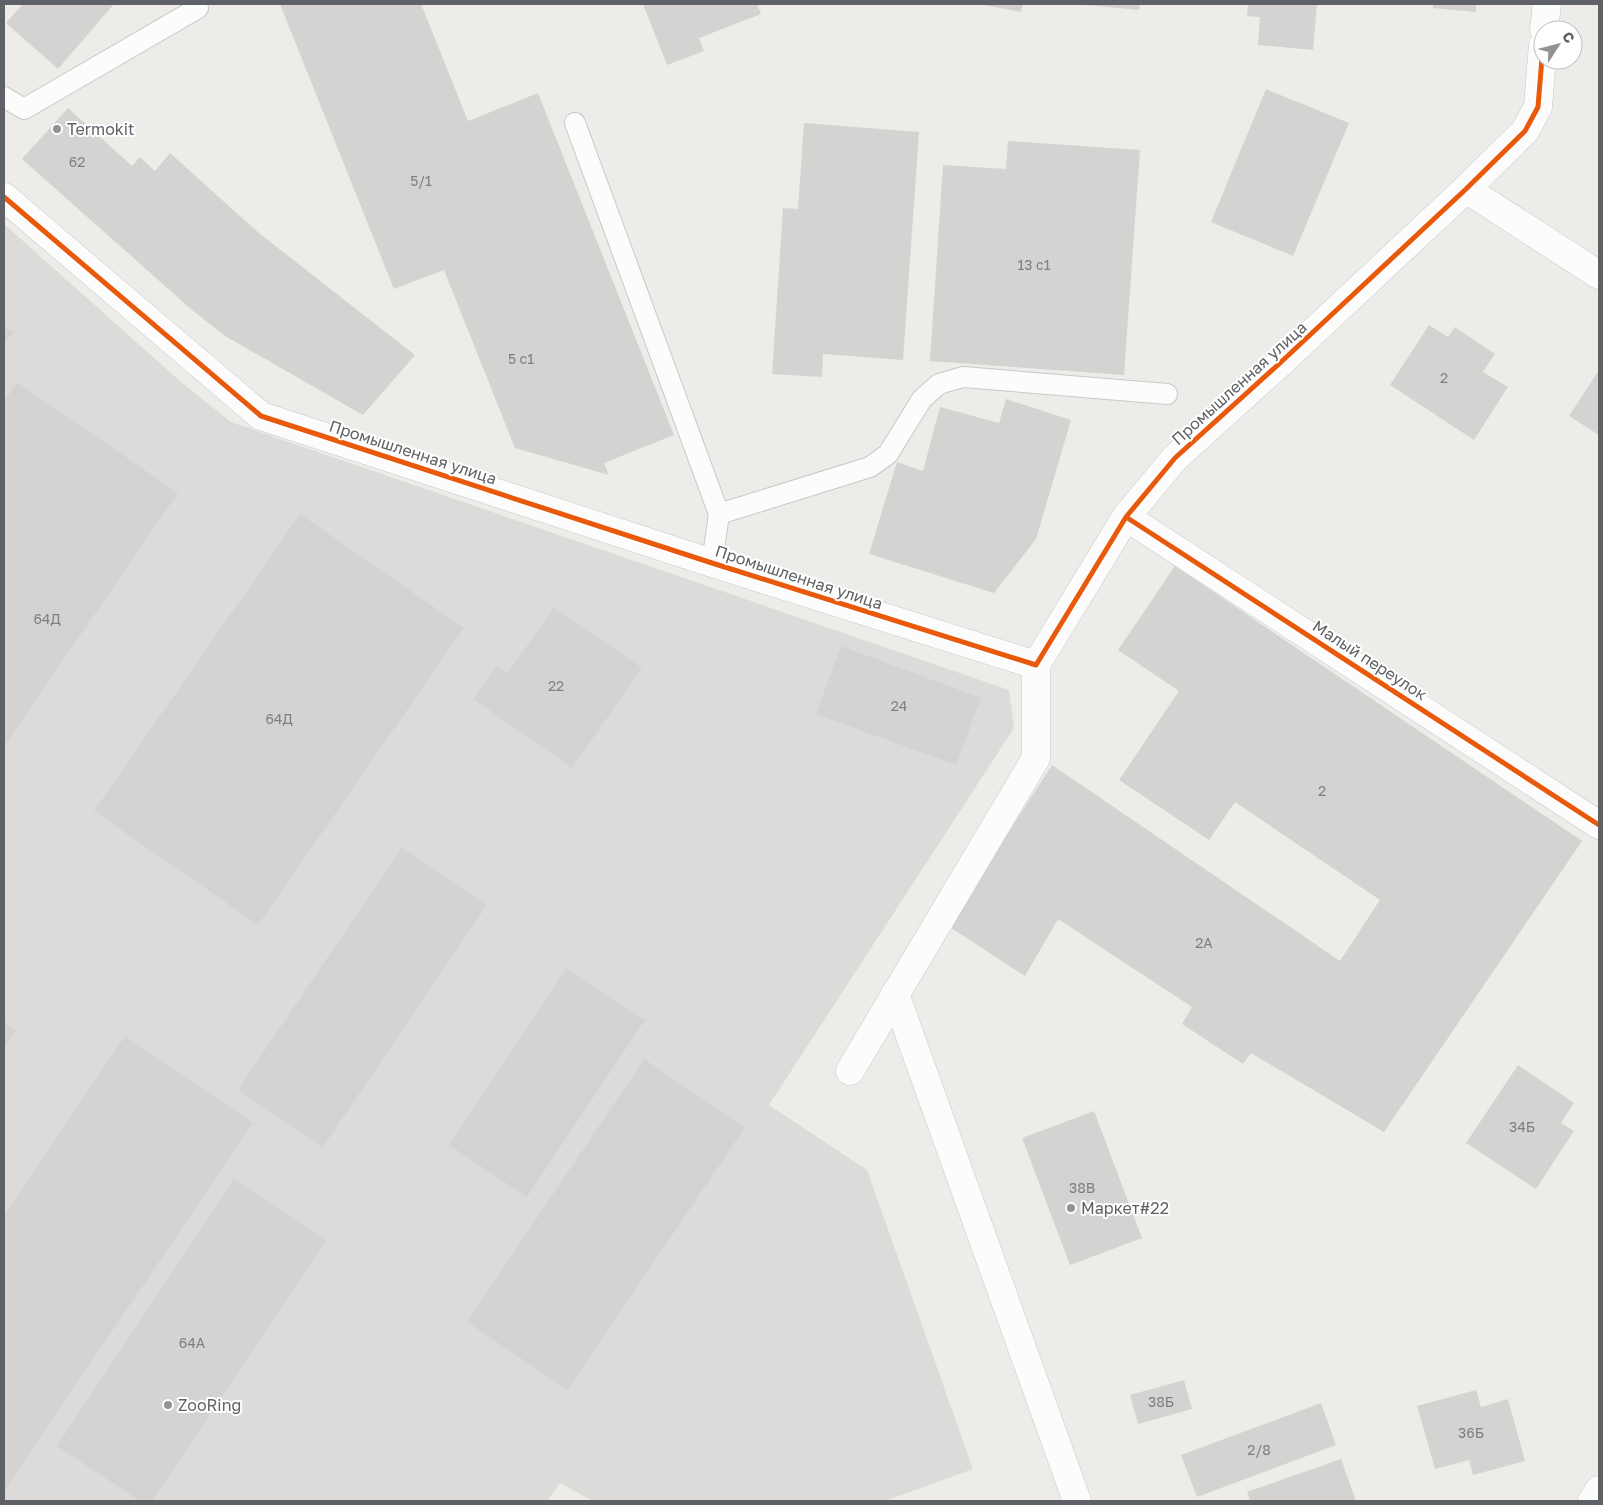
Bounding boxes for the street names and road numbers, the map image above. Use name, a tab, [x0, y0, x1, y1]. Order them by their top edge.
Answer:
street label: Промышленная улица	[1167, 317, 1311, 449]
street label: Промышленная улица	[327, 415, 499, 489]
street label: Промышленная улица	[713, 540, 885, 614]
street label: Малый переулок	[1309, 616, 1431, 704]

